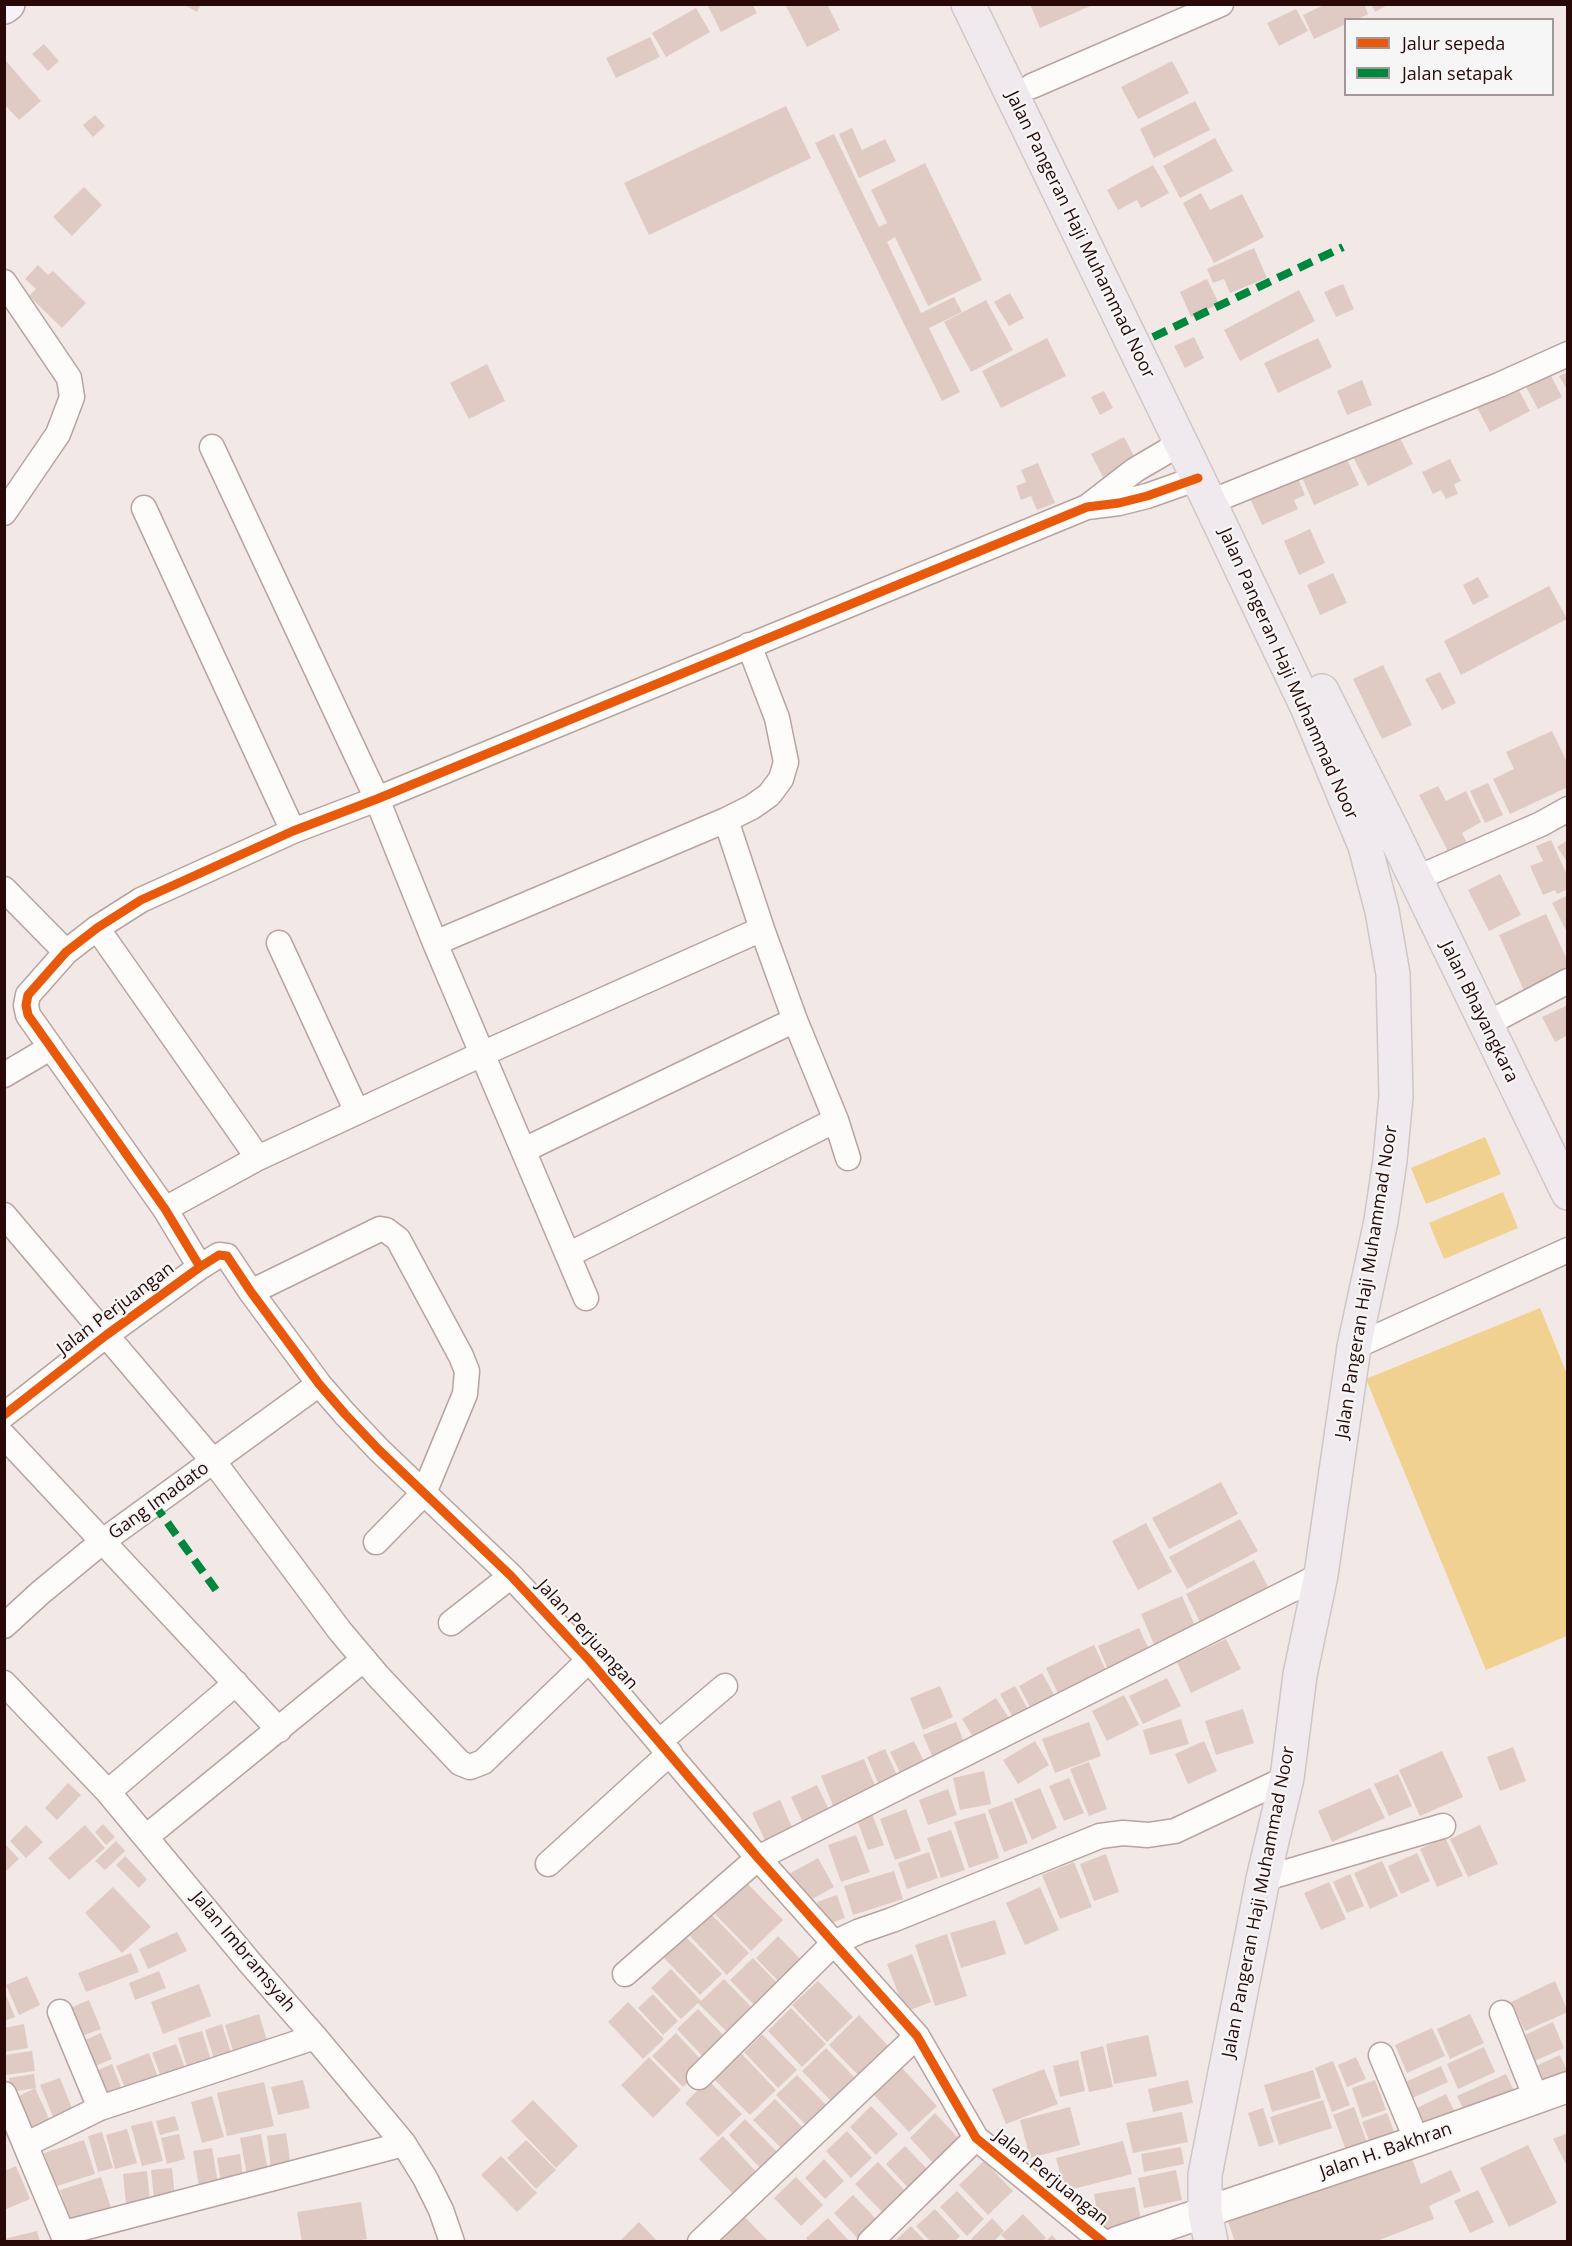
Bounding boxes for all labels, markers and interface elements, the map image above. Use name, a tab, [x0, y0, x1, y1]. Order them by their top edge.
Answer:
legend	[1344, 18, 1554, 96]
text: Jalur sepeda	[1402, 31, 1505, 55]
text: Jalan setapak	[1402, 61, 1513, 85]
street label: Jalan Pangeran Haji Muhammad Noor	[1001, 88, 1159, 382]
street label: Jalan Pangeran Haji Muhammad Noor	[1214, 525, 1362, 823]
street label: Jalan Bhayangkara	[1435, 938, 1523, 1086]
street label: Jalan Pangeran Haji Muhammad Noor	[1332, 1124, 1402, 1440]
street label: Jalan Perjuangan	[53, 1258, 179, 1360]
street label: Gang Imadato	[105, 1457, 213, 1545]
street label: Jalan Perjuangan	[532, 1575, 642, 1695]
street label: Jalan Pangeran Haji Muhammad Noor	[1218, 1744, 1300, 2060]
street label: Jalan Imbramsyah	[186, 1887, 300, 2017]
street label: Jalan H. Bakhran	[1317, 2118, 1455, 2184]
street label: Jalan Perjuangan	[989, 2125, 1113, 2231]

